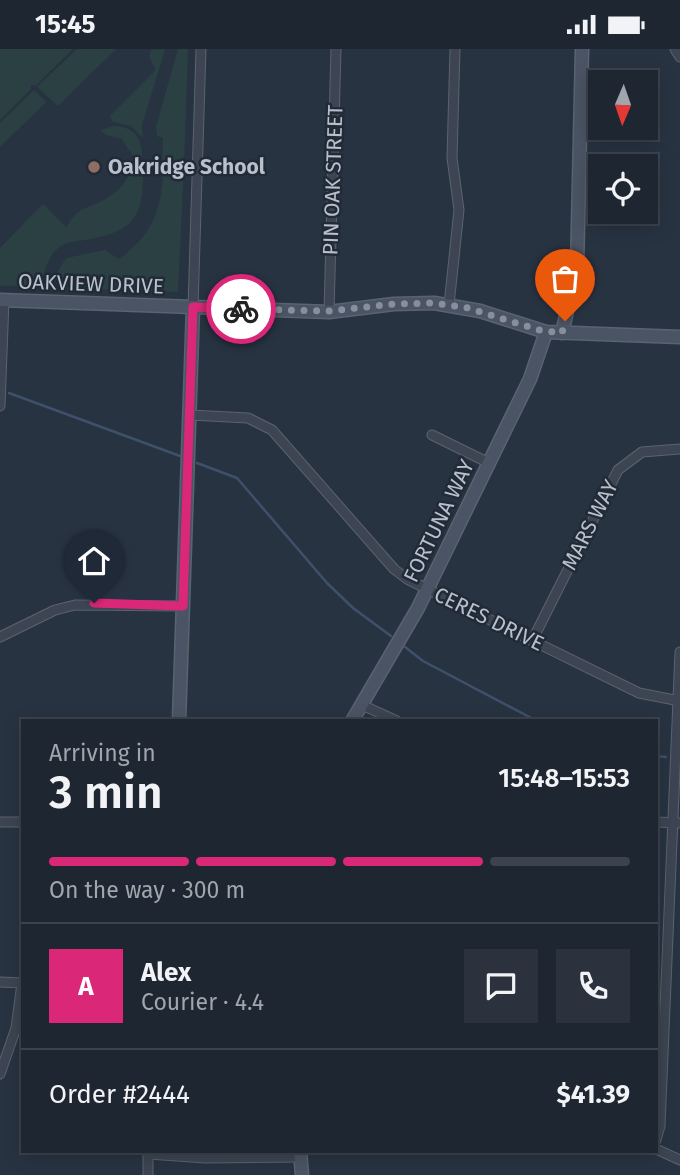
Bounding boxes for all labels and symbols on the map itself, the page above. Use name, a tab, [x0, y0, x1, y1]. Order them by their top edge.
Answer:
north arrow	[588, 70, 658, 140]
street label: PIN OAK STREET	[317, 104, 349, 256]
place label: Oakridge School	[108, 154, 266, 180]
marker: Oakridge School	[86, 159, 102, 175]
pin	[535, 249, 595, 321]
street label: OAKVIEW DRIVE	[18, 268, 164, 300]
courier	[206, 274, 276, 344]
street label: FORTUNA WAY	[398, 455, 480, 587]
street label: MARS WAY	[556, 475, 624, 574]
pin	[64, 531, 124, 603]
street label: CERES DRIVE	[430, 581, 548, 657]

